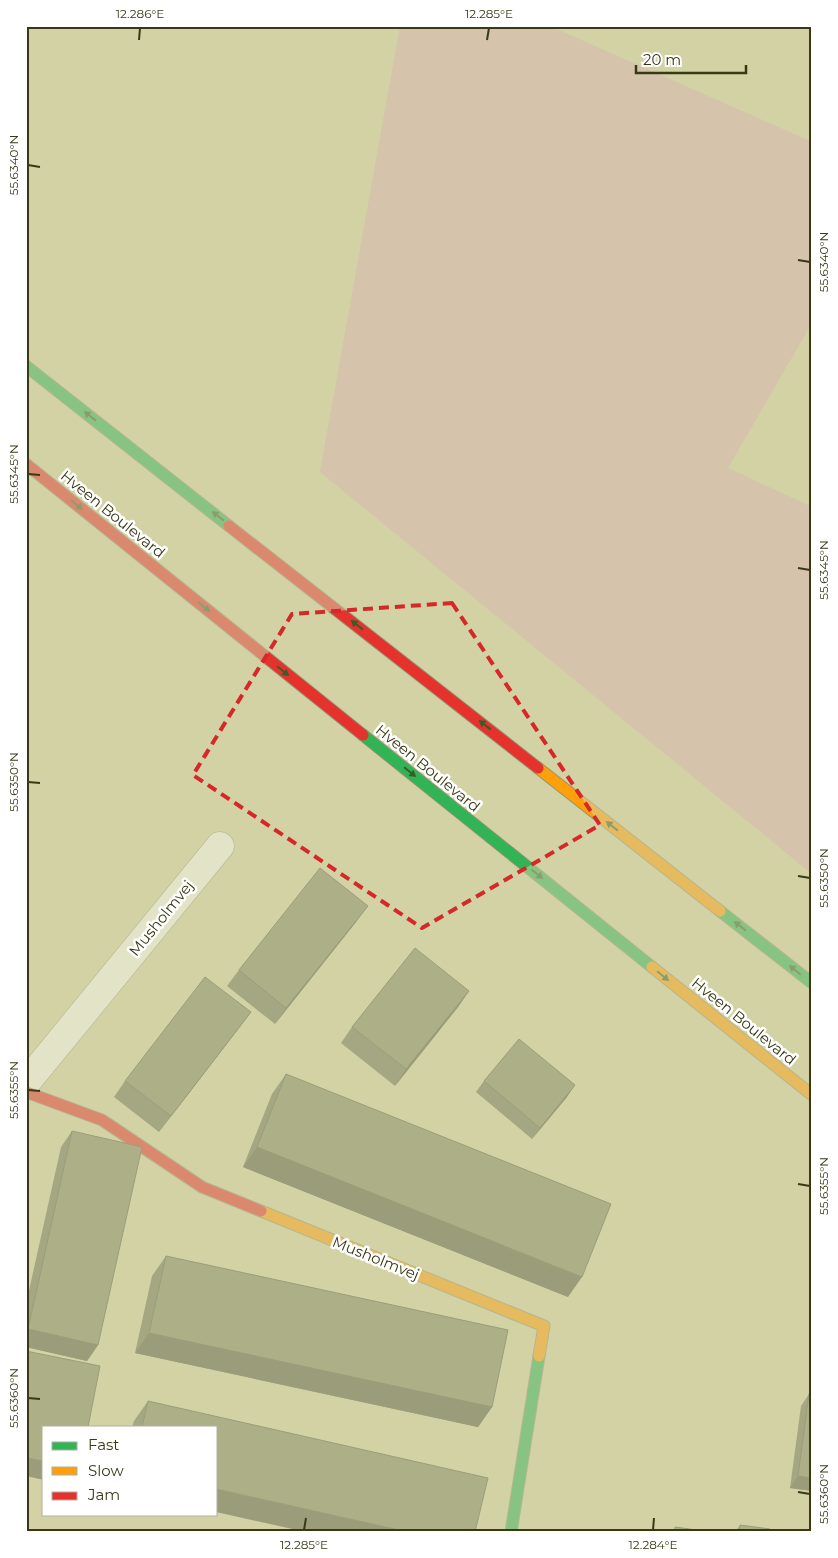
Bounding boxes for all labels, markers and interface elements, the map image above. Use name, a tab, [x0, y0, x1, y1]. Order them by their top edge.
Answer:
text: 12.286°E	[116, 6, 164, 21]
text: 12.285°E	[465, 6, 513, 21]
scale bar	[636, 42, 746, 74]
text: 20 m	[643, 50, 681, 69]
text: 55.6340°N	[6, 135, 21, 195]
text: 55.6340°N	[816, 232, 831, 292]
one-way arrow	[84, 410, 97, 421]
text: 55.6345°N	[6, 444, 21, 504]
street label: Hveen Boulevard	[57, 466, 169, 562]
one-way arrow	[70, 499, 83, 510]
one-way arrow	[212, 510, 225, 521]
text: 55.6345°N	[816, 540, 831, 600]
one-way arrow	[197, 601, 210, 612]
one-way arrow	[351, 619, 364, 630]
one-way arrow	[276, 665, 289, 676]
street label: Hveen Boulevard	[372, 720, 484, 816]
one-way arrow	[479, 720, 492, 731]
text: 55.6350°N	[6, 752, 21, 812]
one-way arrow	[403, 767, 416, 778]
one-way arrow	[606, 820, 619, 831]
text: 55.6350°N	[816, 848, 831, 908]
one-way arrow	[530, 869, 543, 880]
street label: Musholmvej	[125, 876, 197, 960]
one-way arrow	[734, 921, 747, 932]
one-way arrow	[789, 964, 802, 975]
one-way arrow	[657, 970, 670, 981]
street label: Hveen Boulevard	[688, 973, 800, 1069]
text: 55.6355°N	[6, 1061, 21, 1119]
text: 55.6355°N	[816, 1157, 831, 1215]
street label: Musholmvej	[330, 1232, 422, 1284]
text: 55.6360°N	[6, 1368, 21, 1428]
legend	[42, 1426, 218, 1516]
text: Fast	[88, 1435, 119, 1454]
text: Slow	[88, 1461, 124, 1480]
text: 55.6360°N	[816, 1464, 831, 1524]
text: Jam	[87, 1485, 120, 1504]
text: 12.285°E	[280, 1537, 328, 1552]
text: 12.284°E	[628, 1537, 678, 1552]

